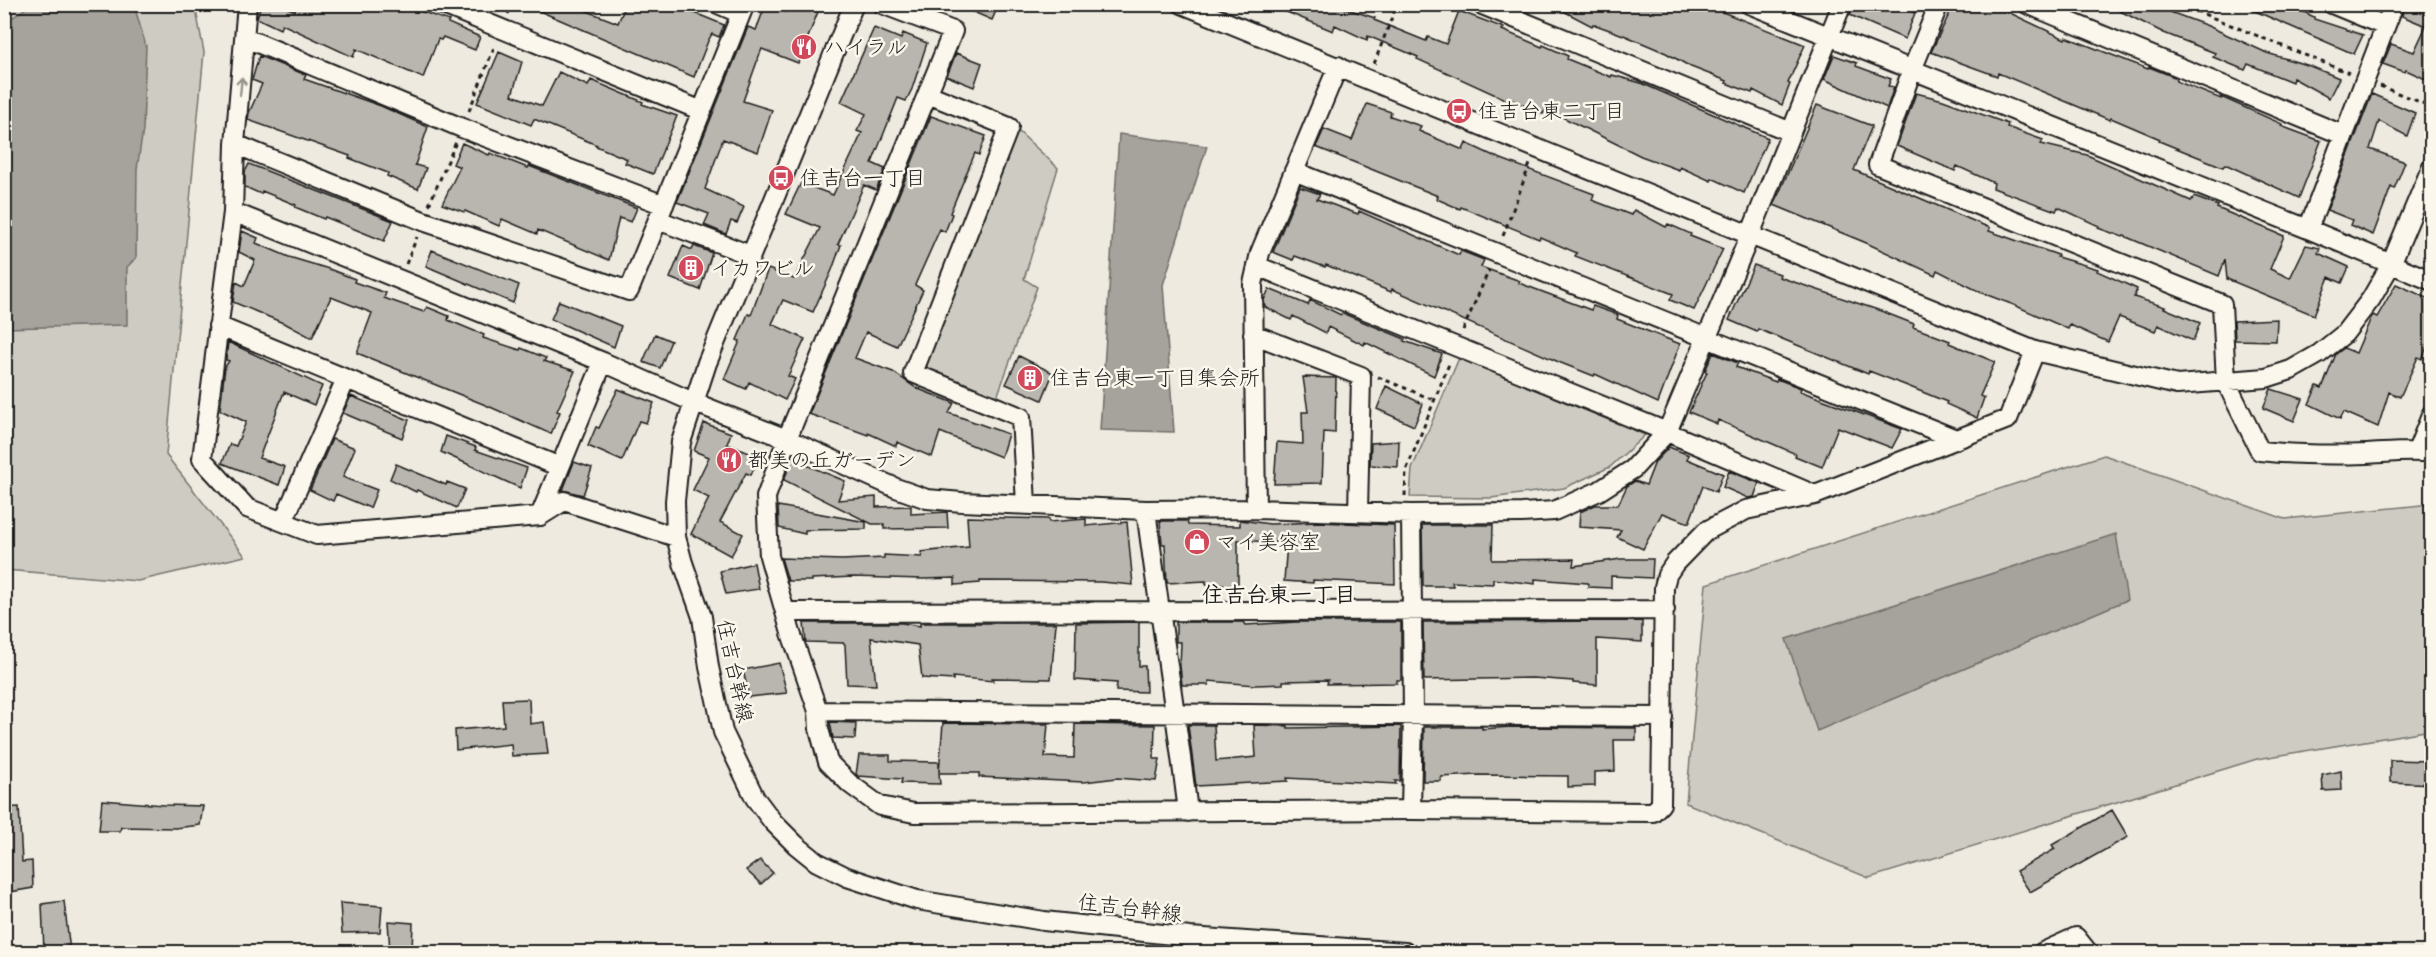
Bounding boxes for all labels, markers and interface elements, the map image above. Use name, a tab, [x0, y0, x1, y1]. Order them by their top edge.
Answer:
restaurant icon: ハイラル	[789, 32, 819, 62]
place label: ハイラル	[824, 35, 907, 59]
one-way arrow	[236, 77, 247, 97]
bus stop icon: 住吉台東二丁目	[1444, 96, 1474, 126]
place label: 住吉台東二丁目	[1478, 99, 1625, 123]
bus stop icon: 住吉台一丁目	[766, 163, 796, 193]
place label: 住吉台一丁目	[800, 166, 926, 190]
building icon: イカワビル	[676, 253, 706, 283]
place label: イカワビル	[710, 256, 815, 280]
building icon: 住吉台東一丁目集会所	[1015, 363, 1045, 393]
place label: 住吉台東一丁目集会所	[1050, 366, 1260, 390]
restaurant icon: 都美の丘ガーデン	[714, 445, 744, 475]
place label: 都美の丘ガーデン	[748, 448, 916, 472]
shop icon: マイ美容室	[1182, 527, 1212, 557]
place label: マイ美容室	[1216, 530, 1320, 554]
district label: 住吉台東一丁目	[1202, 582, 1356, 608]
street label: 住吉台幹線	[712, 617, 758, 725]
street label: 住吉台幹線	[1076, 890, 1184, 926]

